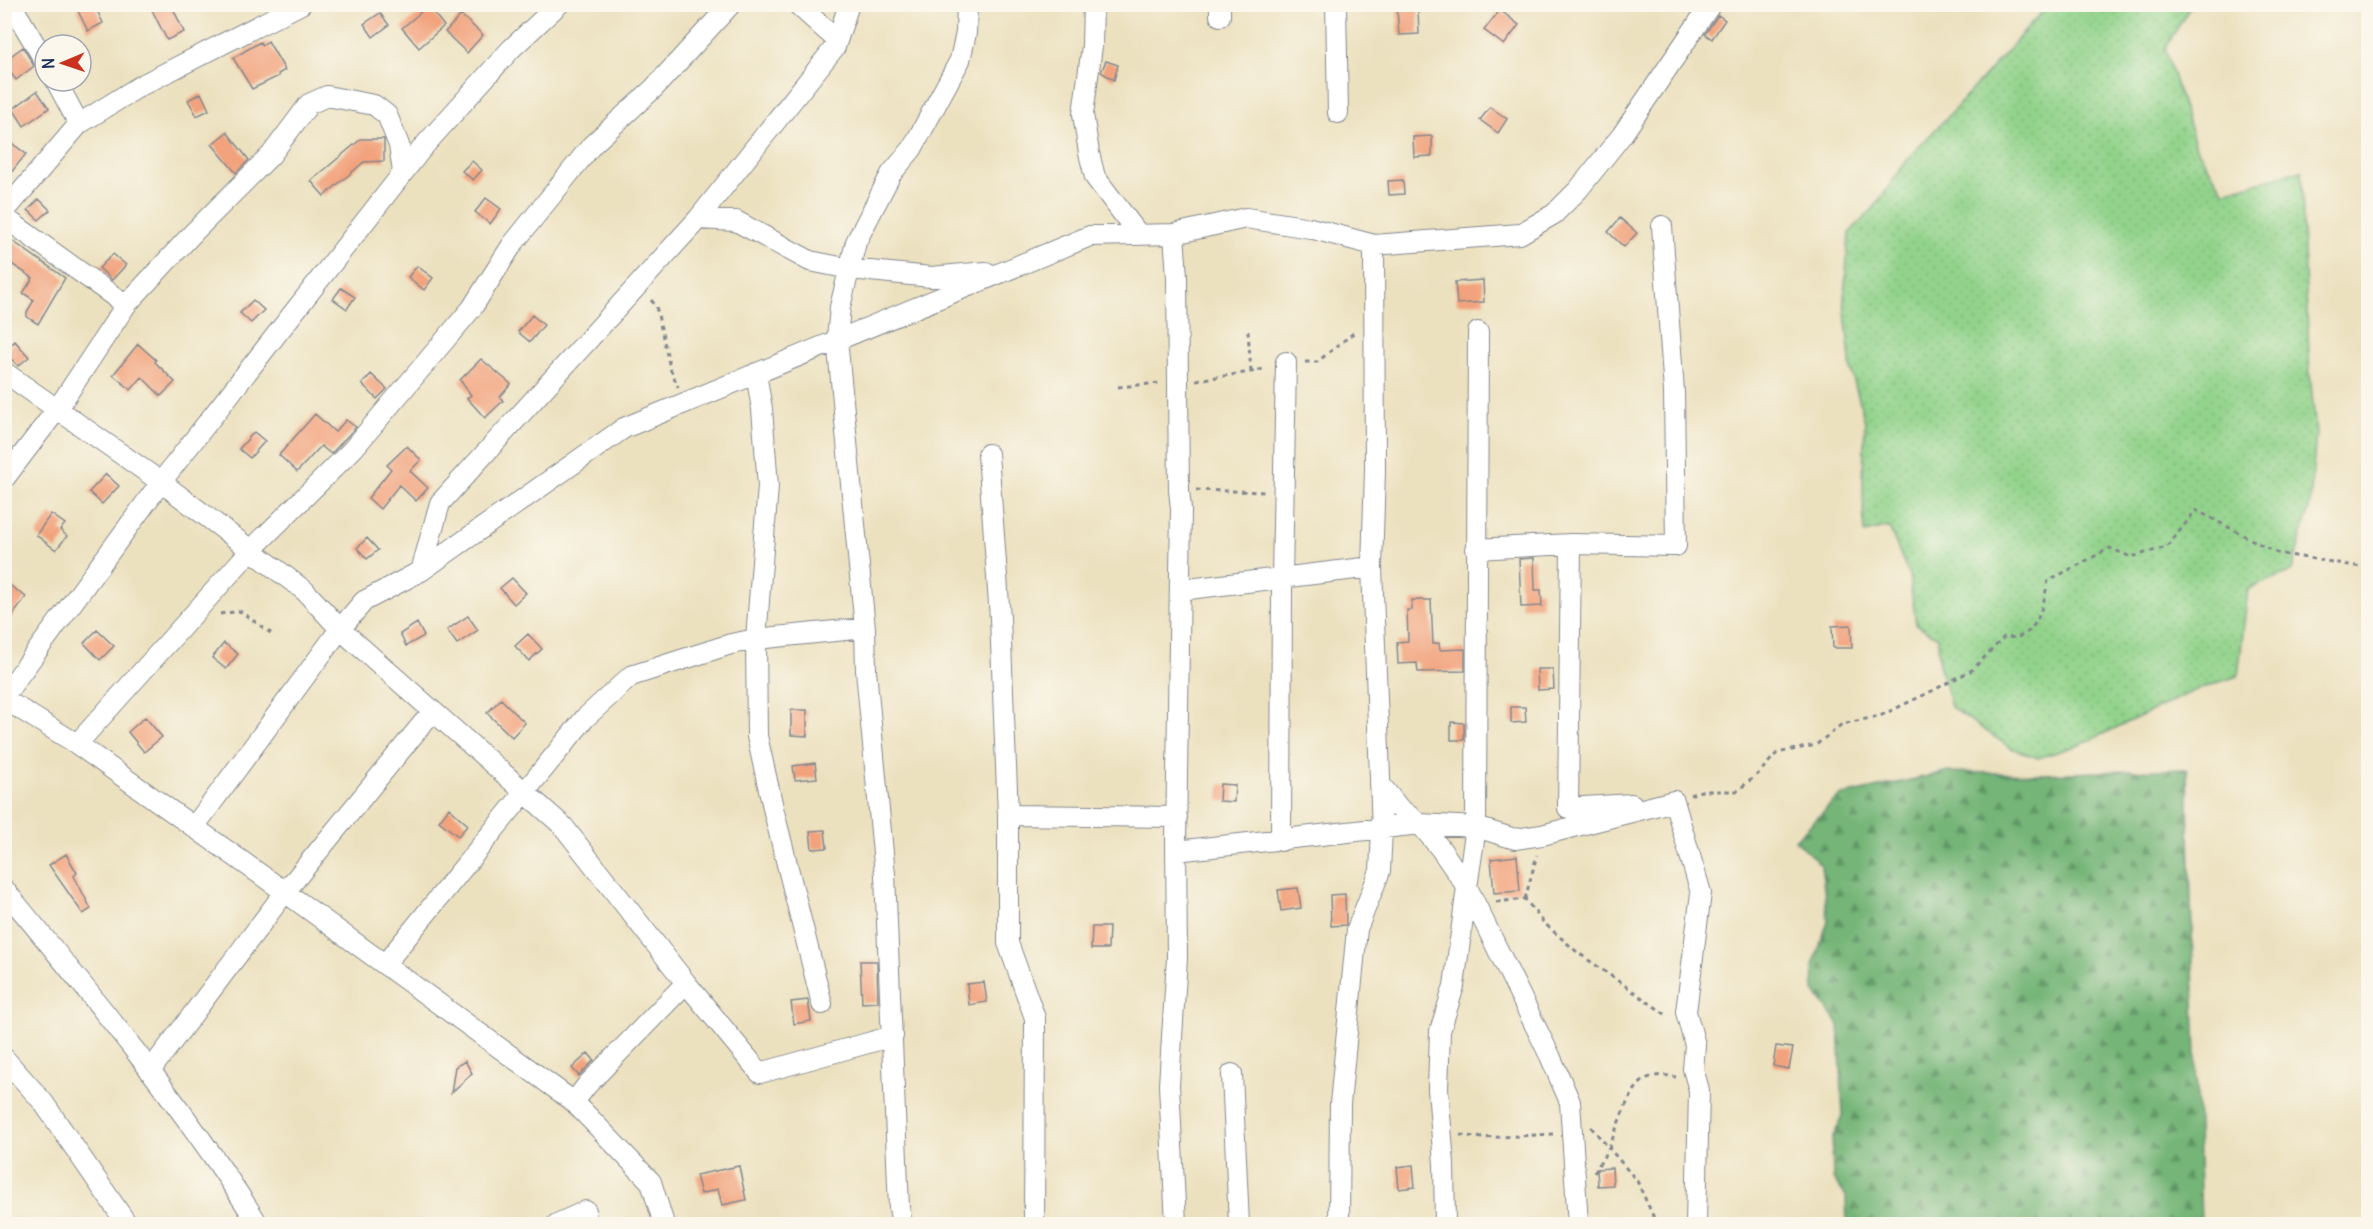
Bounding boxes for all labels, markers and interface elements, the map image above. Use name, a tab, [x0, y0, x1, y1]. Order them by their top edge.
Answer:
north arrow	[33, 33, 93, 93]
text: N	[38, 58, 58, 69]

